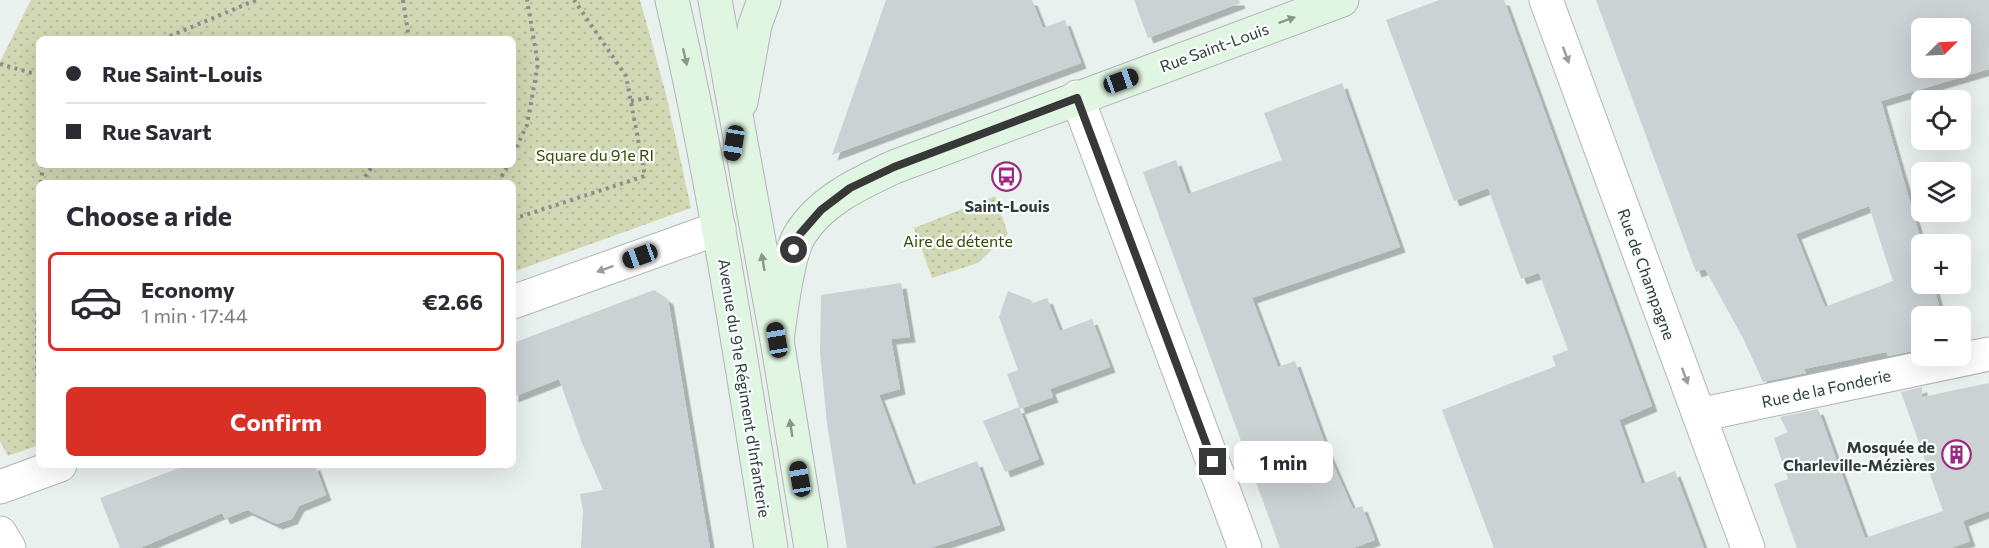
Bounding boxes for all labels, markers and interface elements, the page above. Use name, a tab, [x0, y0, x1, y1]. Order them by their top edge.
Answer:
one-way arrow	[1279, 15, 1297, 25]
street label: Rue Saint-Louis	[1157, 18, 1271, 76]
north arrow	[1911, 18, 1971, 78]
map controls	[1911, 18, 1971, 366]
one-way arrow	[1562, 46, 1572, 64]
one-way arrow	[681, 48, 690, 67]
text: Rue Saint-Louis	[102, 60, 262, 87]
car	[1101, 66, 1141, 96]
button: locate	[1911, 90, 1971, 150]
text: Rue Savart	[102, 118, 211, 145]
car	[722, 124, 746, 162]
park label: Square du 91e RI	[536, 145, 654, 164]
bus stop icon: Saint-Louis	[991, 161, 1023, 193]
button: layers	[1911, 162, 1971, 222]
place label: Saint-Louis	[964, 196, 1050, 215]
text: Choose a ride	[66, 199, 232, 232]
street label: Rue de Champagne	[1614, 206, 1680, 342]
park label: Aire de détente	[903, 231, 1013, 250]
button: +	[1911, 234, 1971, 294]
route start	[780, 236, 807, 263]
car	[620, 241, 660, 271]
one-way arrow	[758, 252, 767, 271]
street label: Avenue du 91e Régiment d'Infanterie	[715, 257, 775, 519]
one-way arrow	[596, 265, 614, 275]
icon: car	[69, 275, 123, 329]
text: Economy	[141, 276, 235, 303]
text: €2.66	[422, 288, 483, 315]
text: 1 min · 17:44	[141, 303, 248, 327]
button: −	[1911, 306, 1971, 366]
car	[765, 321, 789, 359]
street label: Rue de la Fonderie	[1760, 365, 1892, 411]
one-way arrow	[1680, 367, 1690, 385]
button: Confirm	[66, 387, 486, 456]
one-way arrow	[787, 419, 796, 438]
place label: Mosquée de Charleville-Mézières	[1783, 437, 1935, 474]
building icon: Mosquée de Charleville-Mézières	[1940, 439, 1972, 471]
callout: 1 min	[1234, 441, 1333, 483]
route end	[1199, 448, 1226, 475]
text: 1 min	[1260, 450, 1307, 474]
car	[788, 460, 812, 498]

